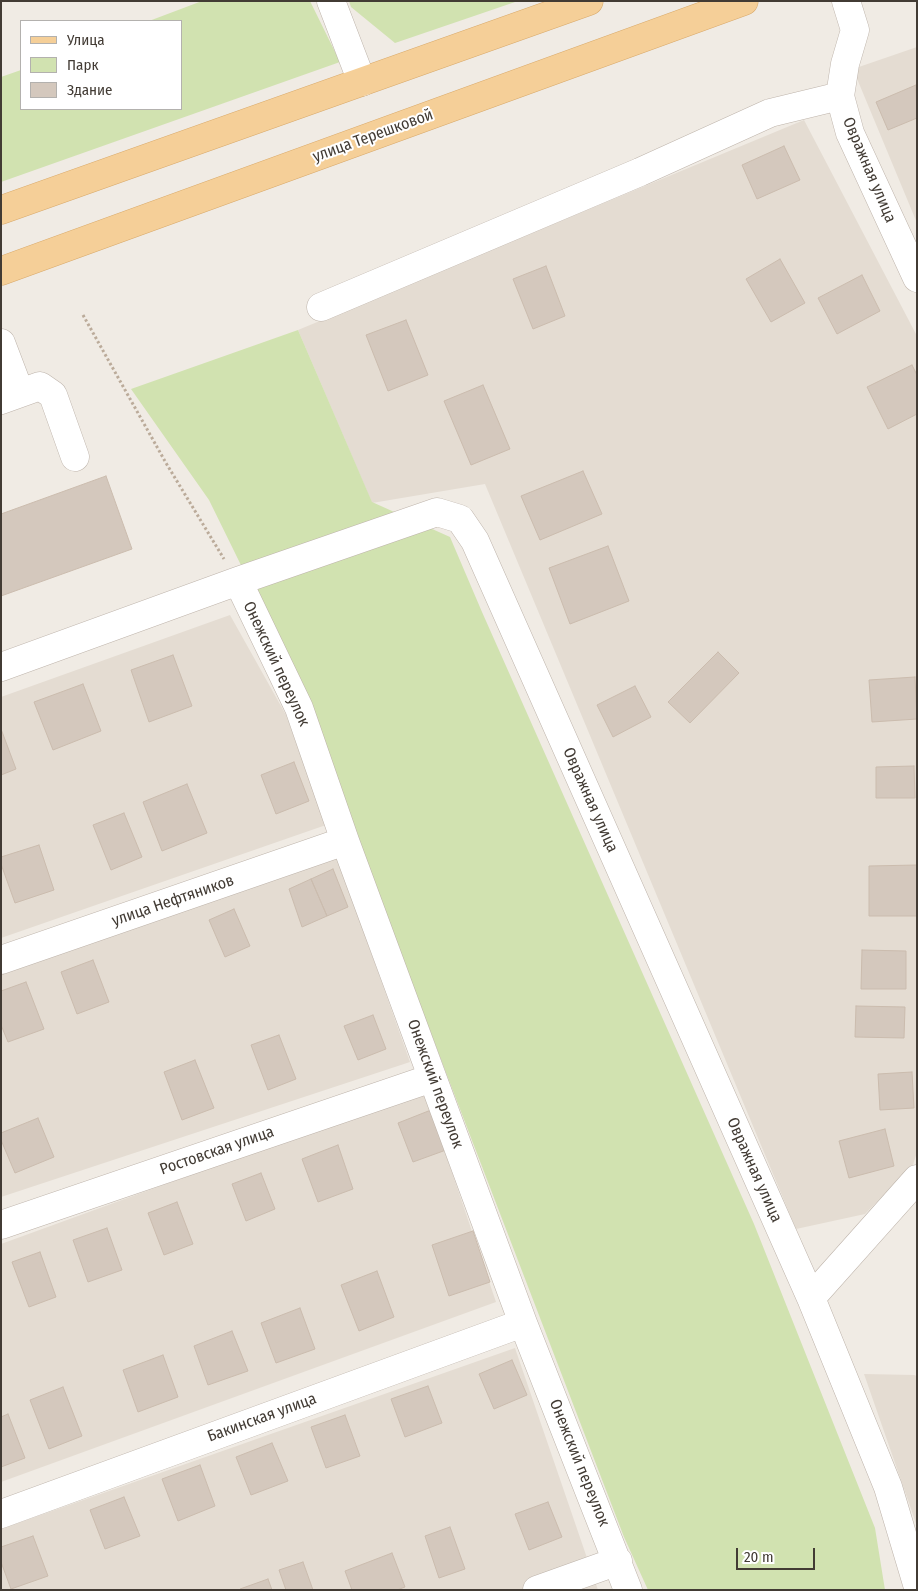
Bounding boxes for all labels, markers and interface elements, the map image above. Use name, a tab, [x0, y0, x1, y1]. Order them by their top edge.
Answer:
legend	[20, 20, 182, 110]
text: Улица	[67, 31, 105, 49]
text: Парк	[67, 56, 98, 74]
text: Здание	[67, 81, 113, 99]
street label: улица Терешковой	[310, 105, 436, 167]
street label: Овражная улица	[838, 114, 900, 226]
street label: Онежский переулок	[239, 599, 313, 729]
street label: Овражная улица	[558, 745, 622, 855]
street label: улица Нефтяников	[109, 871, 237, 931]
street label: Онежский переулок	[403, 1017, 467, 1151]
street label: Овражная улица	[722, 1115, 786, 1225]
street label: Ростовская улица	[157, 1122, 277, 1180]
street label: Бакинская улица	[205, 1389, 319, 1447]
street label: Онежский переулок	[545, 1397, 613, 1529]
scale bar	[738, 1538, 817, 1570]
text: 20 m	[744, 1548, 774, 1566]

